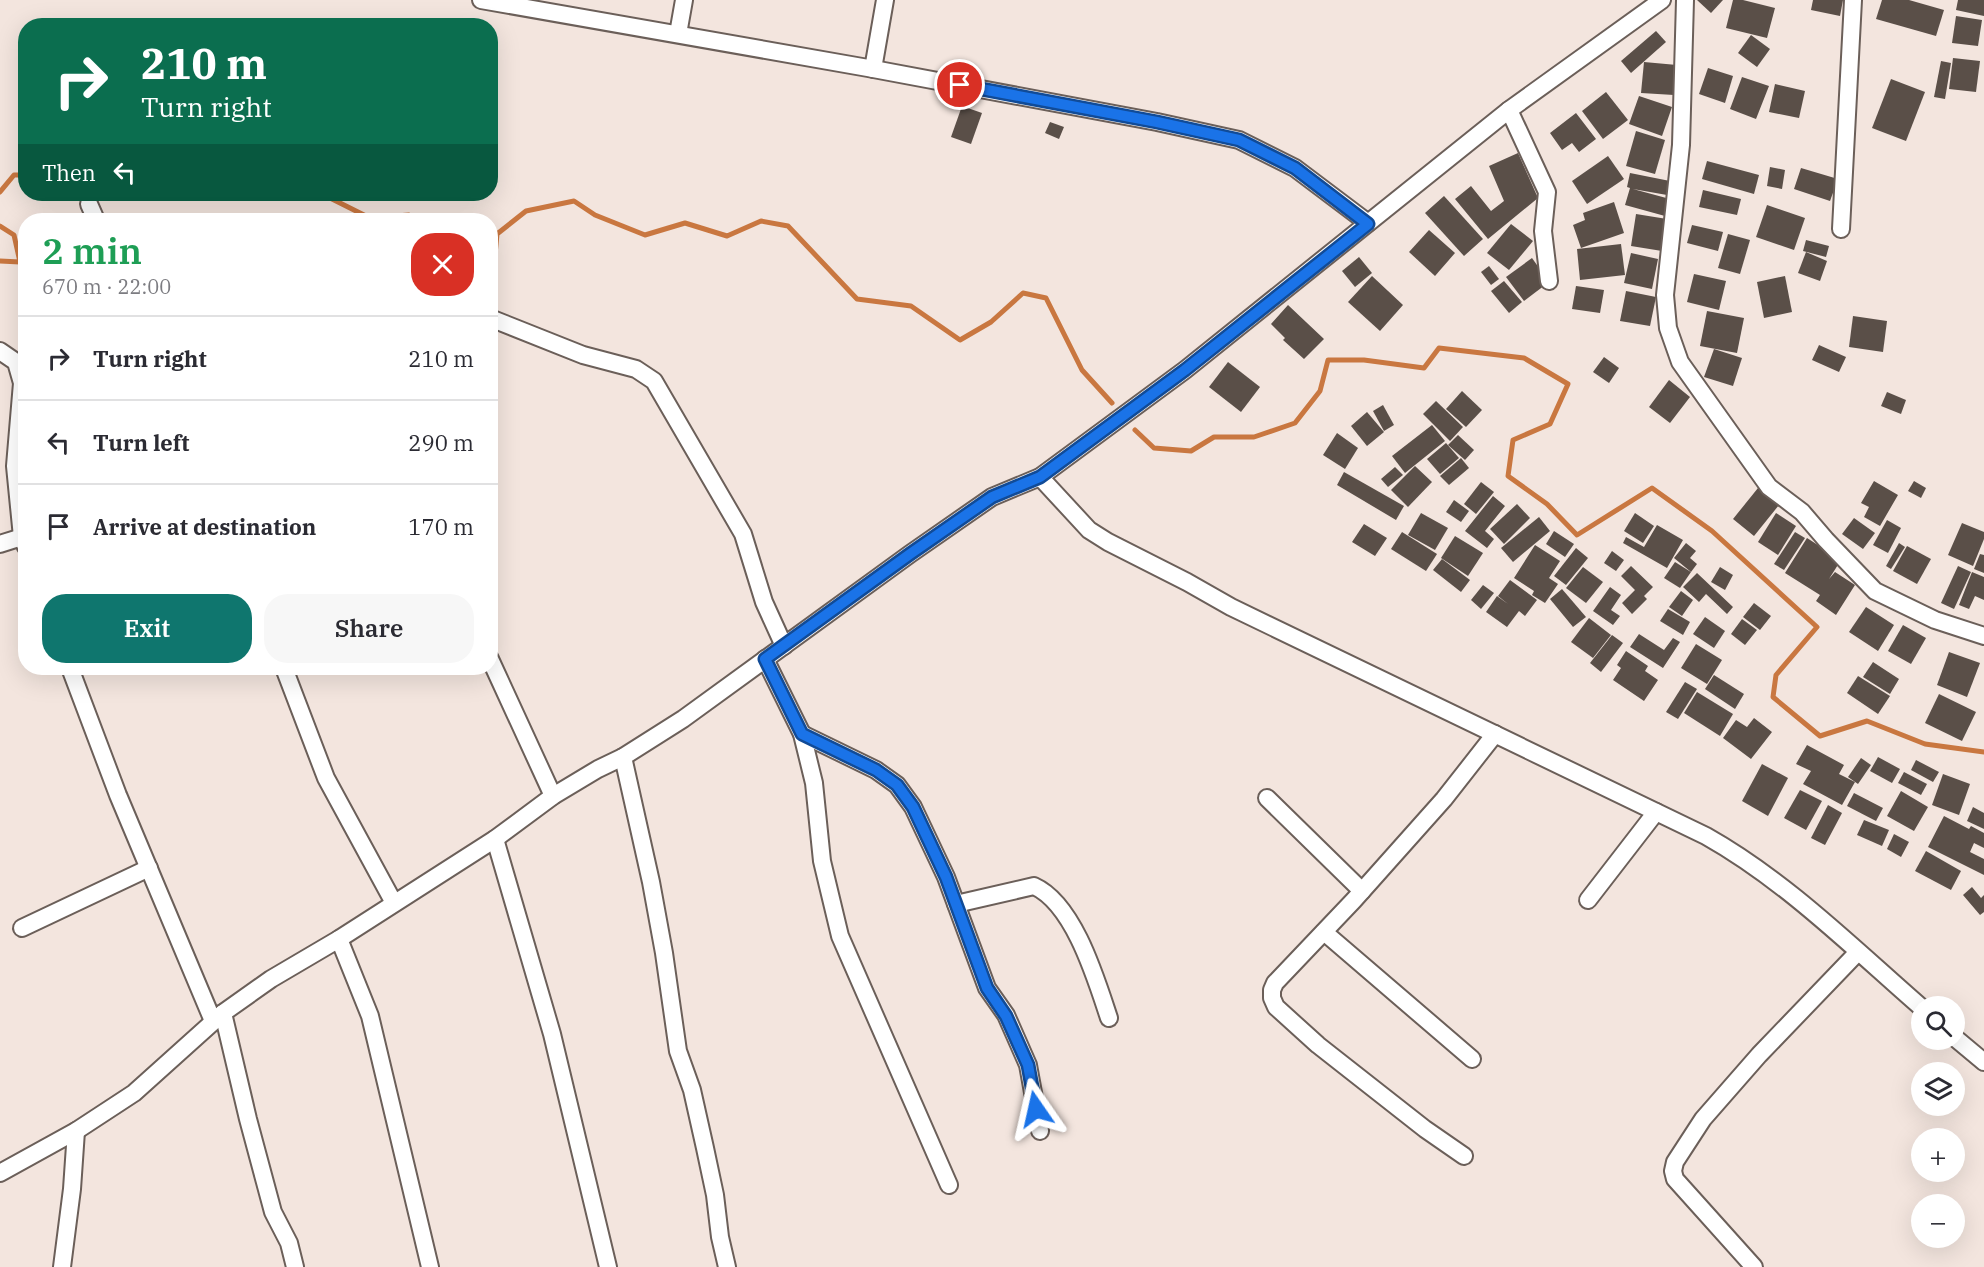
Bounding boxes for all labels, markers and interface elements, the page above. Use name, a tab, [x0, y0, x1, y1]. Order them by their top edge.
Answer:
text: 210 m	[141, 36, 267, 91]
icon: right	[42, 42, 120, 120]
pin	[934, 59, 985, 110]
icon: arrive	[943, 68, 976, 101]
text: Turn right	[141, 89, 272, 124]
icon: left	[108, 156, 141, 189]
text: Then	[42, 158, 96, 187]
text: 2 min	[42, 227, 142, 274]
button: close	[411, 233, 474, 296]
text: 670 m · 22:00	[42, 273, 171, 300]
icon: right	[42, 342, 75, 375]
text: Turn right	[93, 344, 207, 373]
text: 210 m	[408, 344, 474, 373]
icon: left	[42, 426, 75, 459]
text: Turn left	[93, 428, 189, 457]
text: 290 m	[408, 428, 474, 457]
icon: arrive	[42, 510, 75, 543]
text: Arrive at destination	[93, 512, 316, 541]
text: 170 m	[408, 512, 474, 541]
button: Exit	[42, 594, 252, 663]
button: Share	[264, 594, 474, 663]
map controls	[1911, 996, 1965, 1248]
button: search	[1911, 996, 1965, 1050]
button: layers	[1911, 1062, 1965, 1116]
position arrow	[1004, 1077, 1068, 1141]
button: +	[1911, 1128, 1965, 1182]
button: −	[1911, 1194, 1965, 1248]

